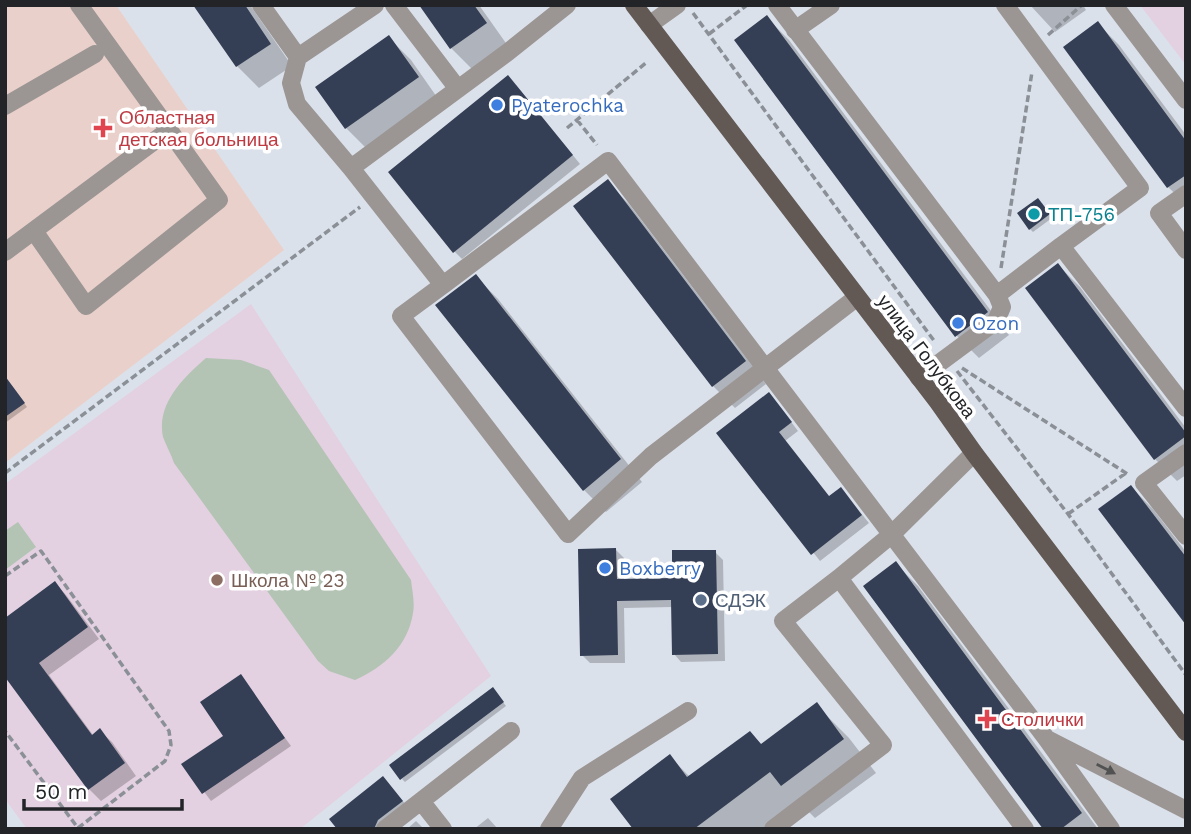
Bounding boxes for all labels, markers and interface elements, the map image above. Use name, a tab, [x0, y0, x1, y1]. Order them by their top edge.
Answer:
place label: Pyaterochka	[511, 94, 624, 117]
marker: Pyaterochka	[489, 97, 505, 113]
place label: Областная детская больница	[119, 106, 279, 151]
marker: Областная детская больница	[93, 118, 113, 138]
place label: ТП-756	[1048, 203, 1115, 226]
marker: ТП-756	[1026, 206, 1042, 222]
street label: улица Голубкова	[873, 290, 981, 423]
place label: Ozon	[972, 312, 1019, 335]
marker: Ozon	[950, 315, 966, 331]
place label: Boxberry	[619, 557, 701, 580]
marker: Boxberry	[597, 560, 613, 576]
place label: Школа № 23	[231, 569, 345, 592]
marker: Школа № 23	[209, 572, 225, 588]
place label: СДЭК	[715, 589, 766, 612]
marker: СДЭК	[693, 592, 709, 608]
place label: Столички	[1001, 708, 1084, 731]
marker: Столички	[979, 711, 995, 727]
one-way arrow	[1096, 764, 1116, 775]
scale bar	[24, 768, 182, 812]
text: 50 m	[35, 779, 87, 804]

